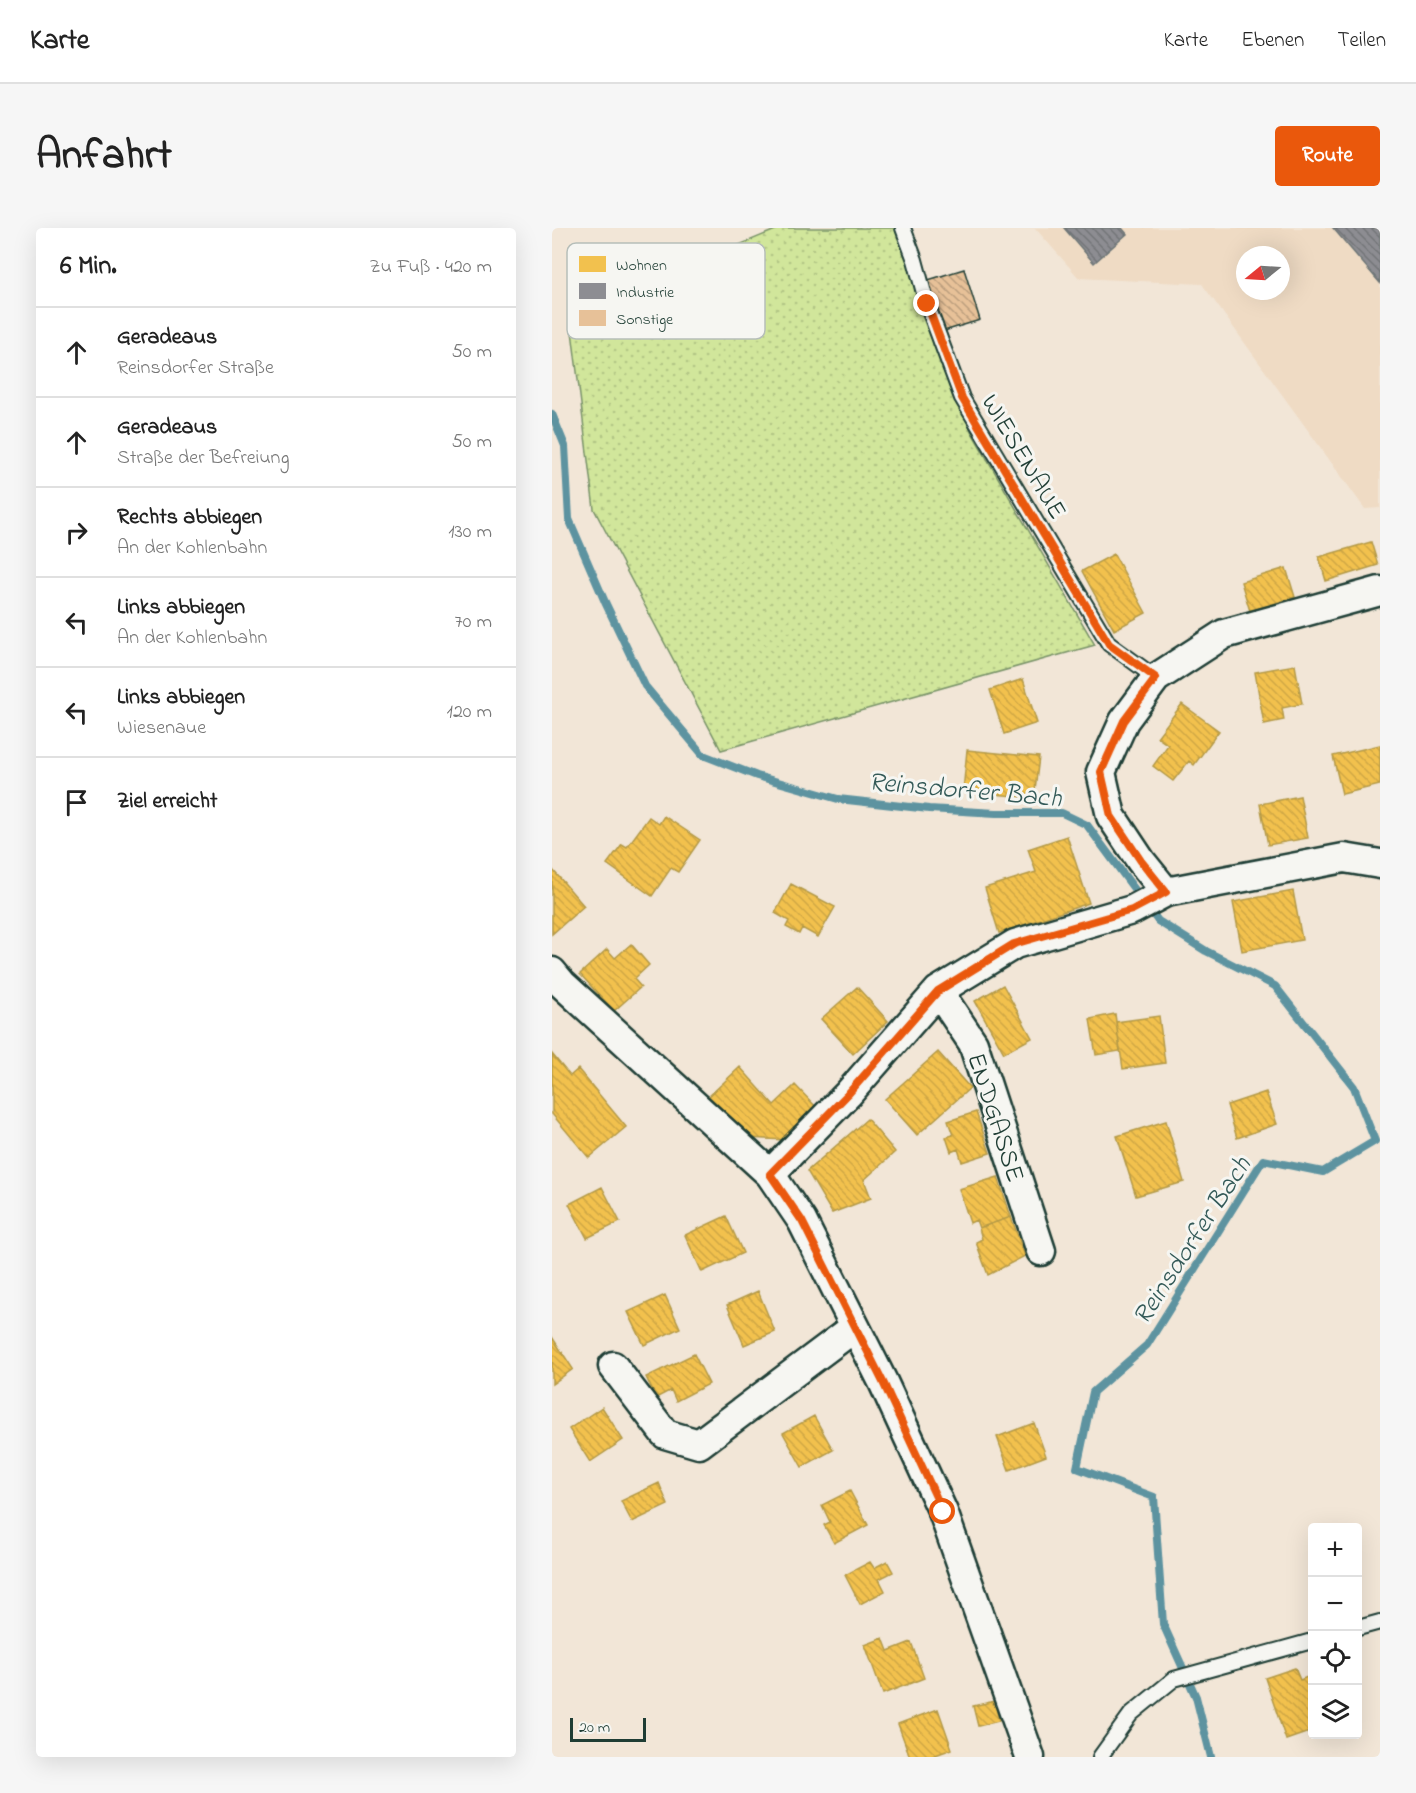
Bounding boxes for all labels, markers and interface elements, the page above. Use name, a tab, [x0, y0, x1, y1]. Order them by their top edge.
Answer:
text: Karte	[30, 21, 89, 62]
text: Karte	[1164, 26, 1208, 56]
text: Ebenen	[1241, 26, 1304, 56]
text: Teilen	[1337, 26, 1386, 56]
text: Anfahrt	[36, 126, 172, 187]
button: Route	[1275, 126, 1380, 186]
legend	[567, 243, 765, 339]
north arrow	[1236, 246, 1290, 300]
text: 6 Min.	[60, 248, 117, 286]
text: Zu Fuß · 420 m	[369, 253, 492, 282]
text: Wohnen	[616, 254, 667, 278]
text: Industrie	[616, 281, 675, 305]
route end	[913, 290, 939, 316]
text: Sonstige	[616, 308, 674, 332]
text: Geradeaus	[117, 322, 217, 354]
icon: ahead	[60, 336, 93, 369]
text: 50 m	[451, 338, 492, 367]
text: Reinsdorfer Straße	[117, 354, 274, 383]
street label: WIESENAUE	[970, 388, 1075, 527]
text: Geradeaus	[117, 412, 217, 444]
icon: ahead	[60, 426, 93, 459]
text: 50 m	[451, 428, 492, 457]
text: Straße der Befreiung	[117, 444, 289, 473]
text: Rechts abbiegen	[117, 502, 262, 534]
icon: right	[60, 516, 93, 549]
text: 130 m	[448, 518, 492, 547]
text: An der Kohlenbahn	[117, 534, 267, 563]
text: Links abbiegen	[117, 592, 245, 624]
icon: left	[60, 606, 93, 639]
text: 70 m	[455, 608, 492, 637]
text: An der Kohlenbahn	[117, 624, 267, 653]
text: Links abbiegen	[117, 682, 245, 714]
icon: left	[60, 696, 93, 729]
text: 120 m	[447, 698, 492, 727]
text: Wiesenaue	[117, 714, 206, 743]
water label: Reinsdorfer Bach	[867, 764, 1064, 819]
icon: arrive	[60, 786, 93, 819]
text: Ziel erreicht	[117, 786, 217, 818]
street label: ENDGASSE	[955, 1048, 1033, 1187]
water label: Reinsdorfer Bach	[1124, 1148, 1263, 1333]
route start	[929, 1498, 955, 1524]
map controls	[1308, 1523, 1362, 1739]
button: +	[1308, 1523, 1362, 1577]
button: −	[1308, 1577, 1362, 1631]
button: locate	[1308, 1631, 1362, 1685]
button: layers	[1308, 1685, 1362, 1739]
scale bar	[570, 1715, 646, 1742]
text: 20 m	[579, 1716, 610, 1740]

